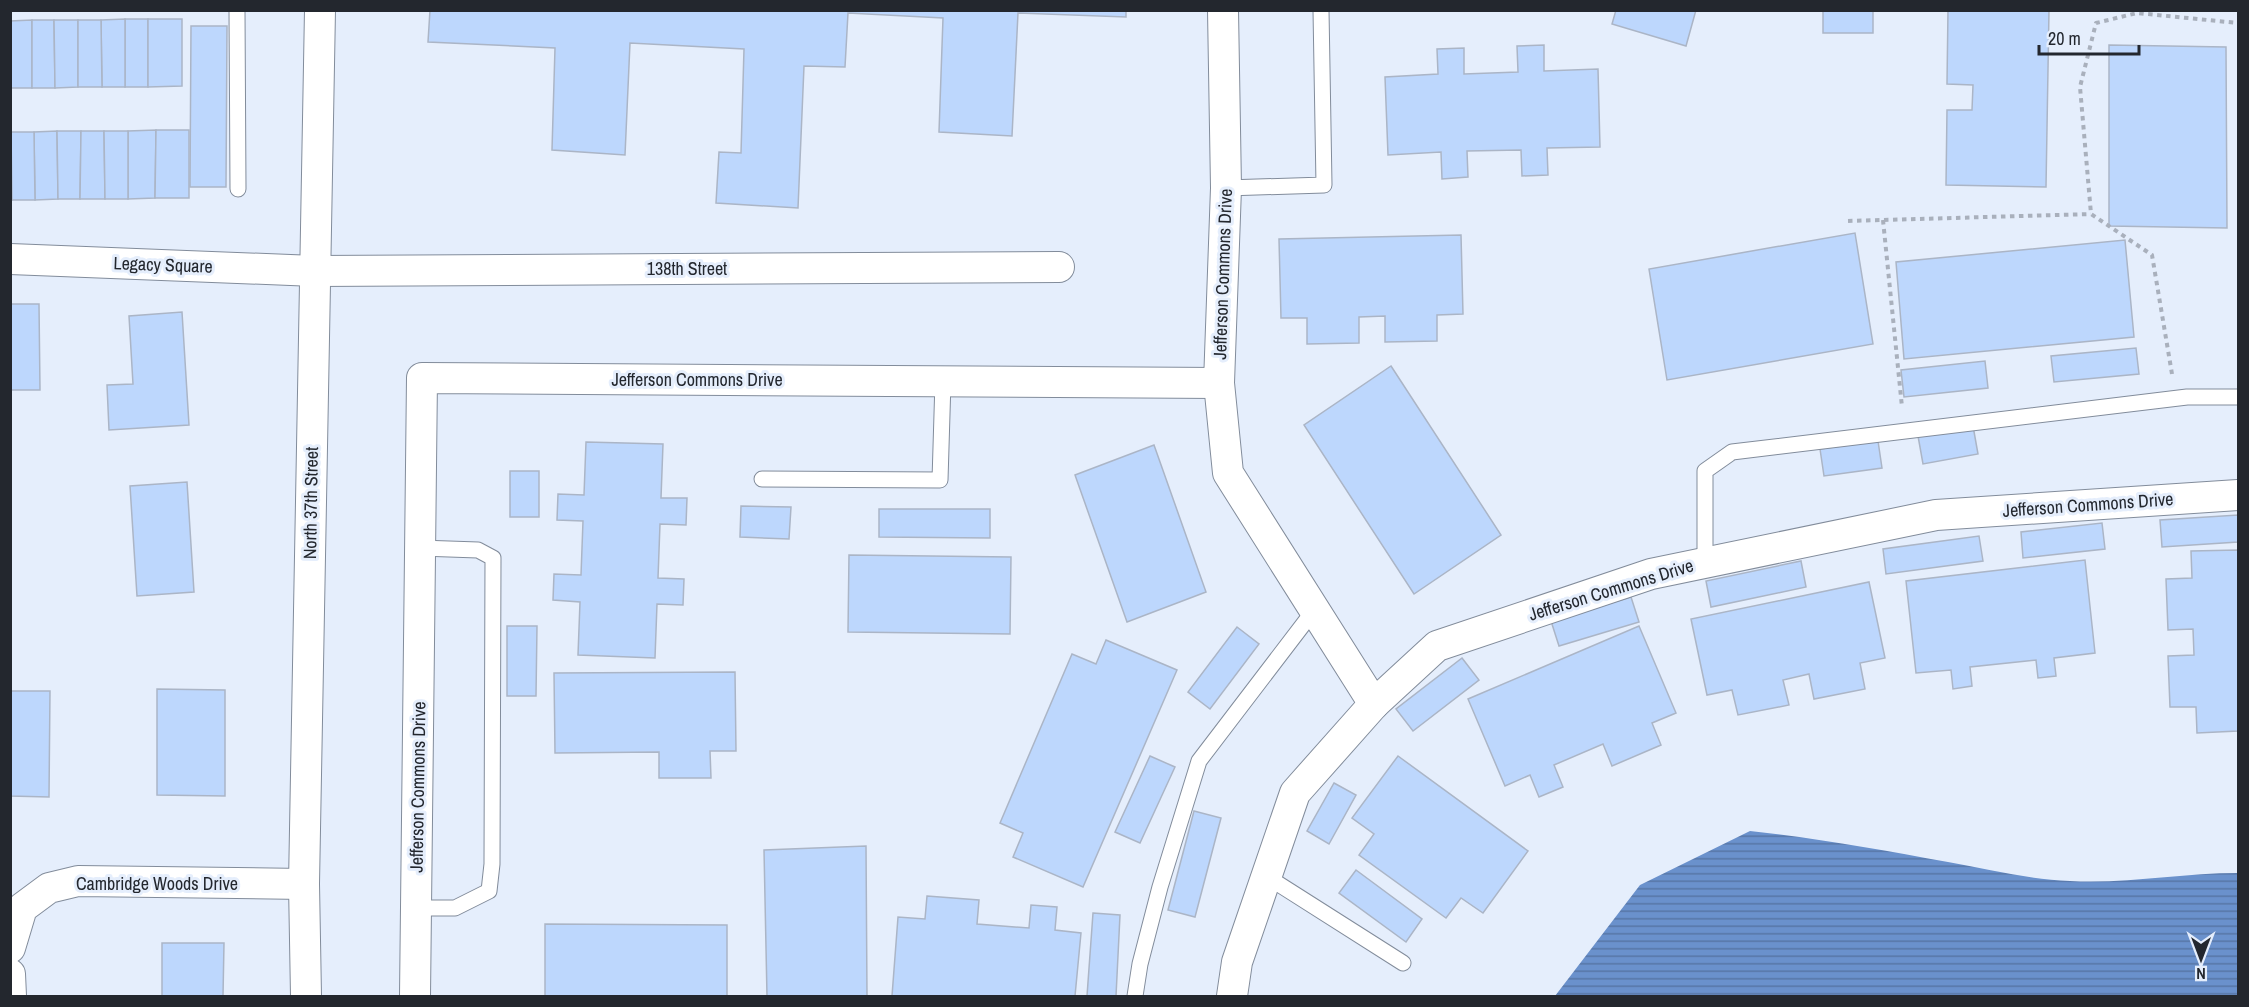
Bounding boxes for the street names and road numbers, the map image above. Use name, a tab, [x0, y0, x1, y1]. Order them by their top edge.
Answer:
street label: Jefferson Commons Drive	[1207, 188, 1238, 360]
street label: Legacy Square	[113, 250, 213, 279]
street label: 138th Street	[647, 256, 727, 281]
street label: Jefferson Commons Drive	[611, 367, 783, 392]
street label: North 37th Street	[297, 447, 324, 559]
street label: Jefferson Commons Drive	[2002, 486, 2174, 523]
street label: Jefferson Commons Drive	[1525, 553, 1696, 627]
street label: Jefferson Commons Drive	[404, 701, 431, 873]
street label: Cambridge Woods Drive	[76, 871, 238, 896]

